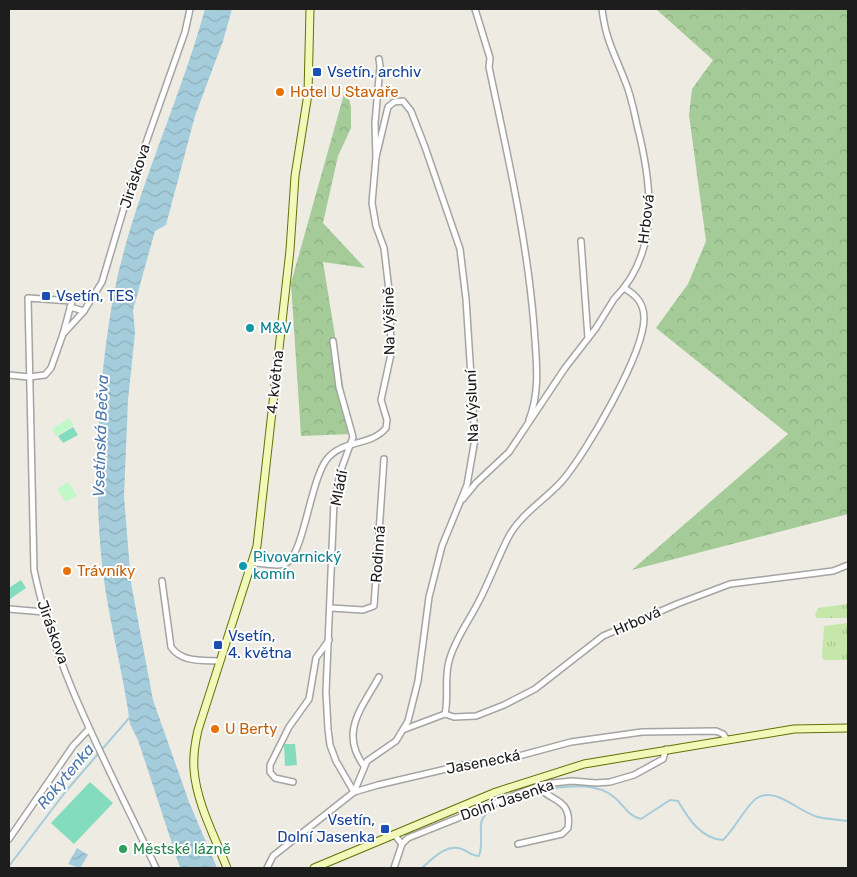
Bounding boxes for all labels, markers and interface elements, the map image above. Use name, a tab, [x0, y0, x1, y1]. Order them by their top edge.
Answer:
place label: Vsetín, archiv	[327, 63, 421, 81]
marker: Vsetín, archiv	[311, 66, 323, 78]
place label: Hotel U Stavaře	[290, 83, 399, 101]
marker: Hotel U Stavaře	[274, 86, 286, 98]
street label: Jiráskova	[116, 142, 154, 210]
street label: Hrbová	[634, 193, 658, 245]
place label: Vsetín, TES	[56, 287, 134, 305]
street label: Na Výšině	[379, 287, 399, 355]
marker: Vsetín, TES	[40, 290, 52, 302]
place label: M&V	[260, 319, 292, 337]
marker: M&V	[244, 322, 256, 334]
street label: 4. května	[263, 349, 287, 415]
street label: Na Výsluní	[462, 368, 482, 443]
water label: Vsetínská Bečva	[89, 374, 112, 498]
street label: Mládí	[327, 467, 352, 508]
street label: Rodinná	[367, 525, 389, 583]
place label: Pivovarnický komín	[253, 548, 342, 583]
marker: Pivovarnický komín	[237, 560, 249, 572]
place label: Trávníky	[77, 562, 135, 580]
marker: Trávníky	[61, 565, 73, 577]
street label: Jiráskova	[33, 598, 73, 666]
street label: Hrbová	[611, 603, 663, 639]
place label: Vsetín, 4. května	[228, 627, 292, 662]
marker: Vsetín, 4. května	[212, 639, 224, 651]
place label: U Berty	[225, 720, 277, 738]
marker: U Berty	[209, 723, 221, 735]
water label: Rokytenka	[33, 740, 98, 813]
street label: Jasenecká	[444, 746, 522, 778]
street label: Dolní Jasenka	[458, 776, 556, 824]
place label: Vsetín, Dolní Jasenka	[277, 811, 375, 846]
marker: Vsetín, Dolní Jasenka	[379, 823, 391, 835]
place label: Městské lázně	[133, 840, 231, 858]
marker: Městské lázně	[117, 843, 129, 855]

